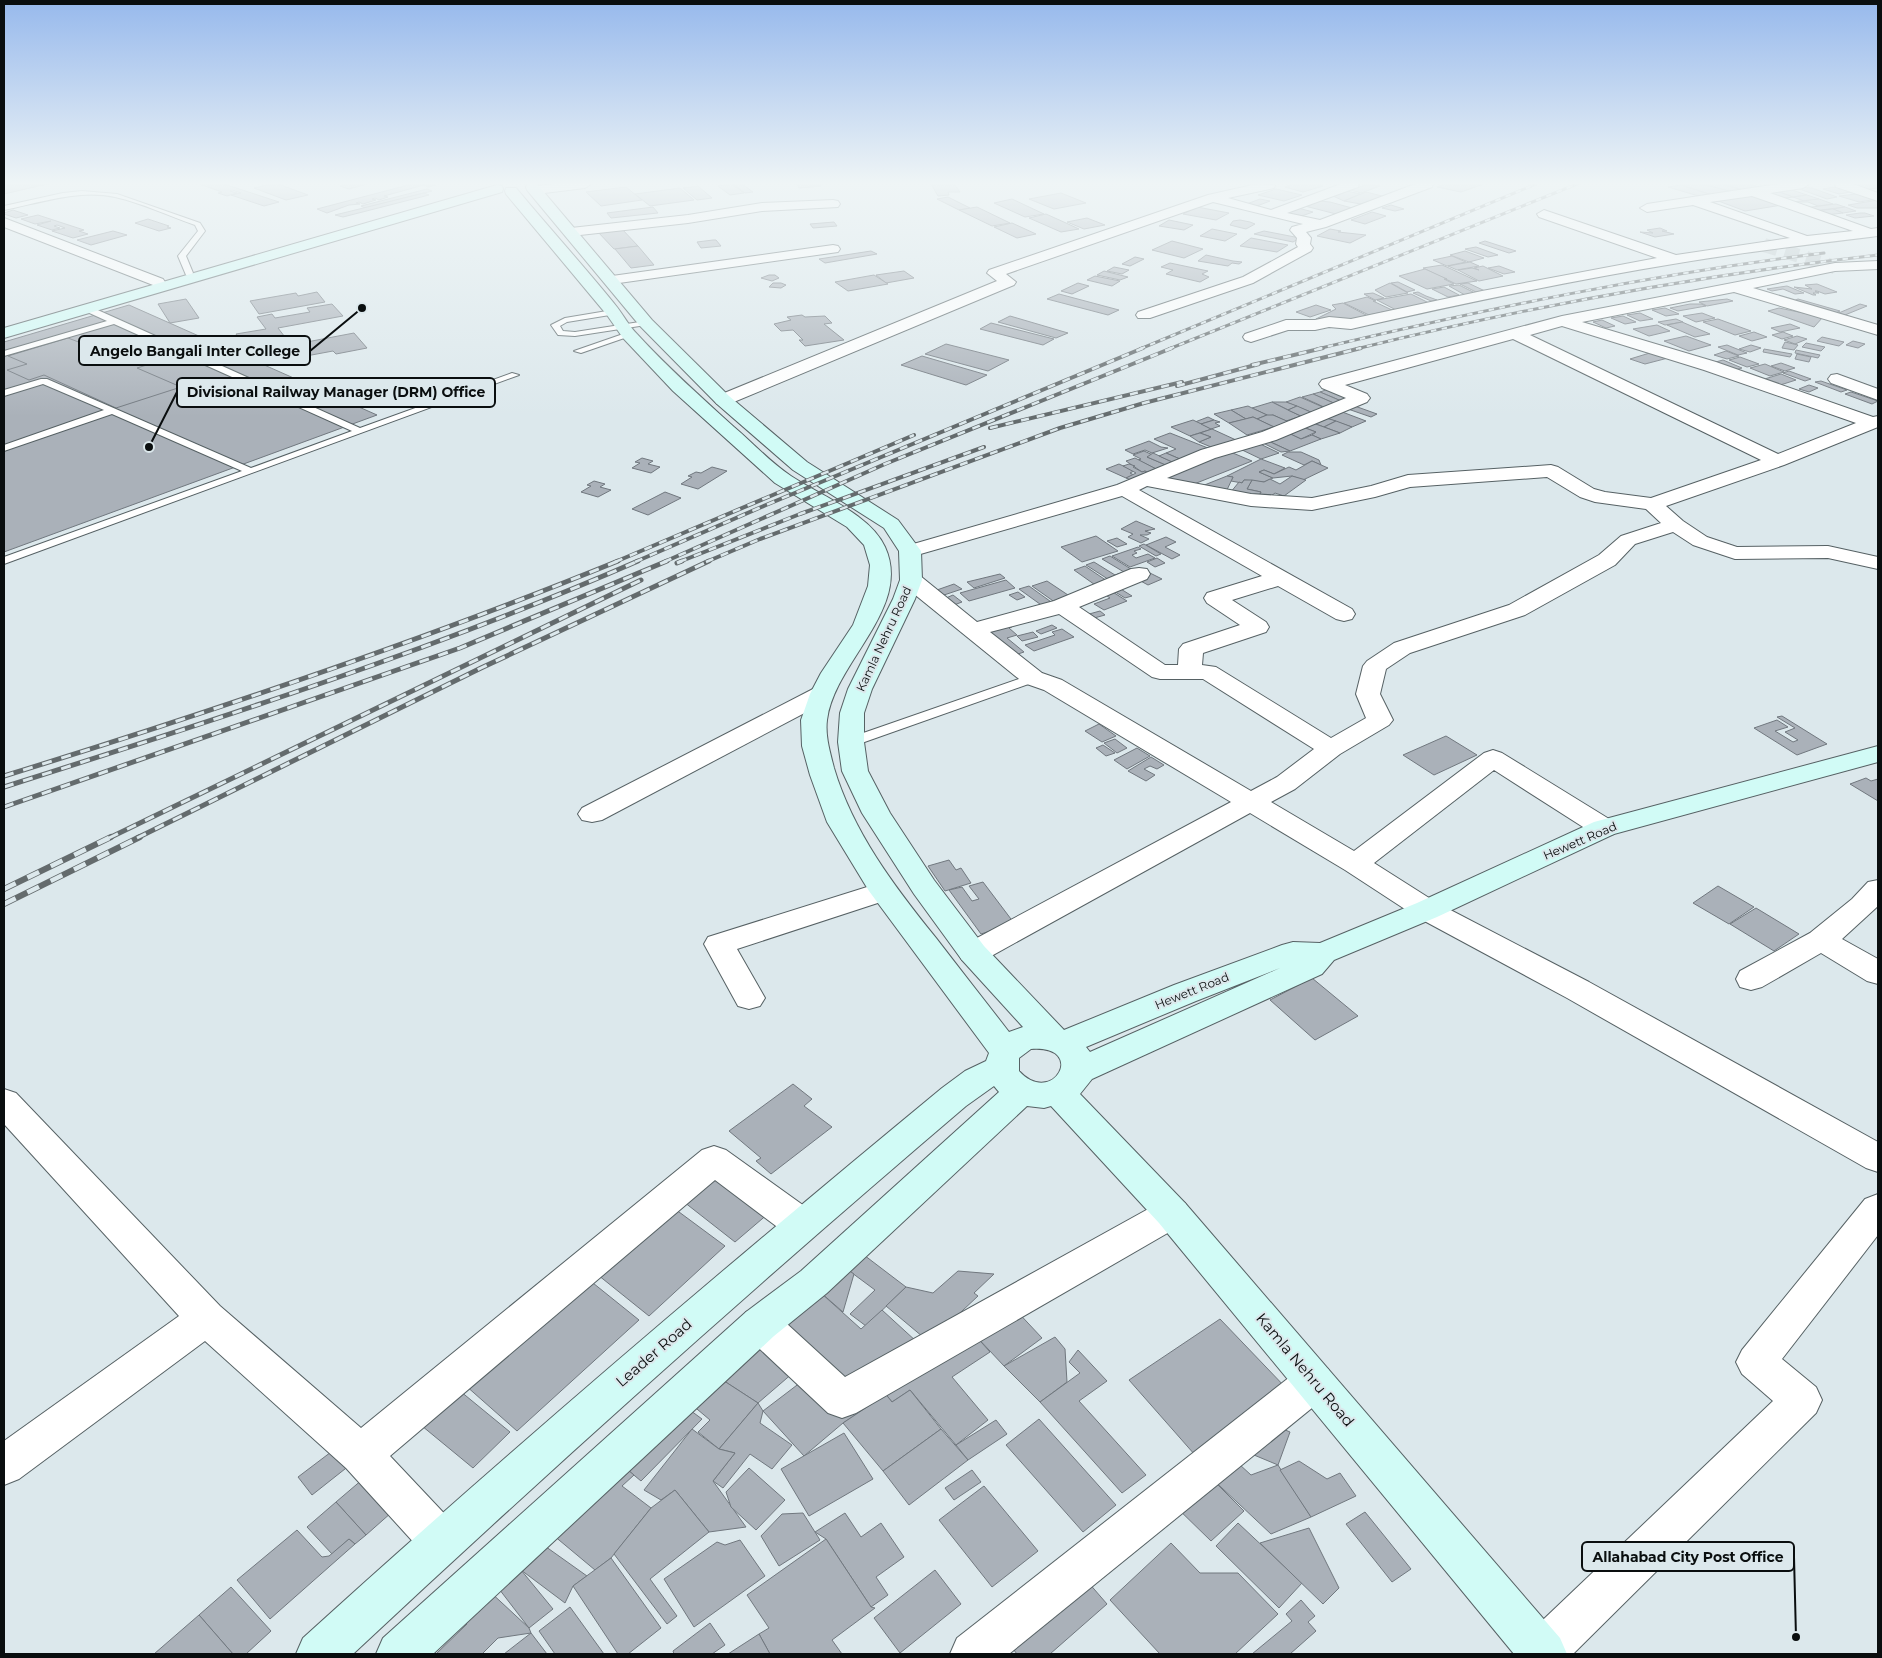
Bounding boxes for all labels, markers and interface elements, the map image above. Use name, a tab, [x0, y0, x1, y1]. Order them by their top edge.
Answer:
callout: Angelo Bangali Inter College	[79, 336, 310, 365]
text: Angelo Bangali Inter College	[89, 342, 300, 360]
callout: Divisional Railway Manager (DRM) Office	[177, 378, 495, 407]
text: Divisional Railway Manager (DRM) Office	[187, 383, 486, 401]
street label: Kamla Nehru Road	[853, 584, 914, 694]
street label: Hewett Road	[1541, 818, 1619, 863]
street label: Hewett Road	[1153, 969, 1231, 1012]
street label: Kamla Nehru Road	[1252, 1309, 1359, 1430]
street label: Leader Road	[612, 1314, 696, 1391]
callout: Allahabad City Post Office	[1582, 1542, 1794, 1571]
text: Allahabad City Post Office	[1591, 1548, 1784, 1566]

